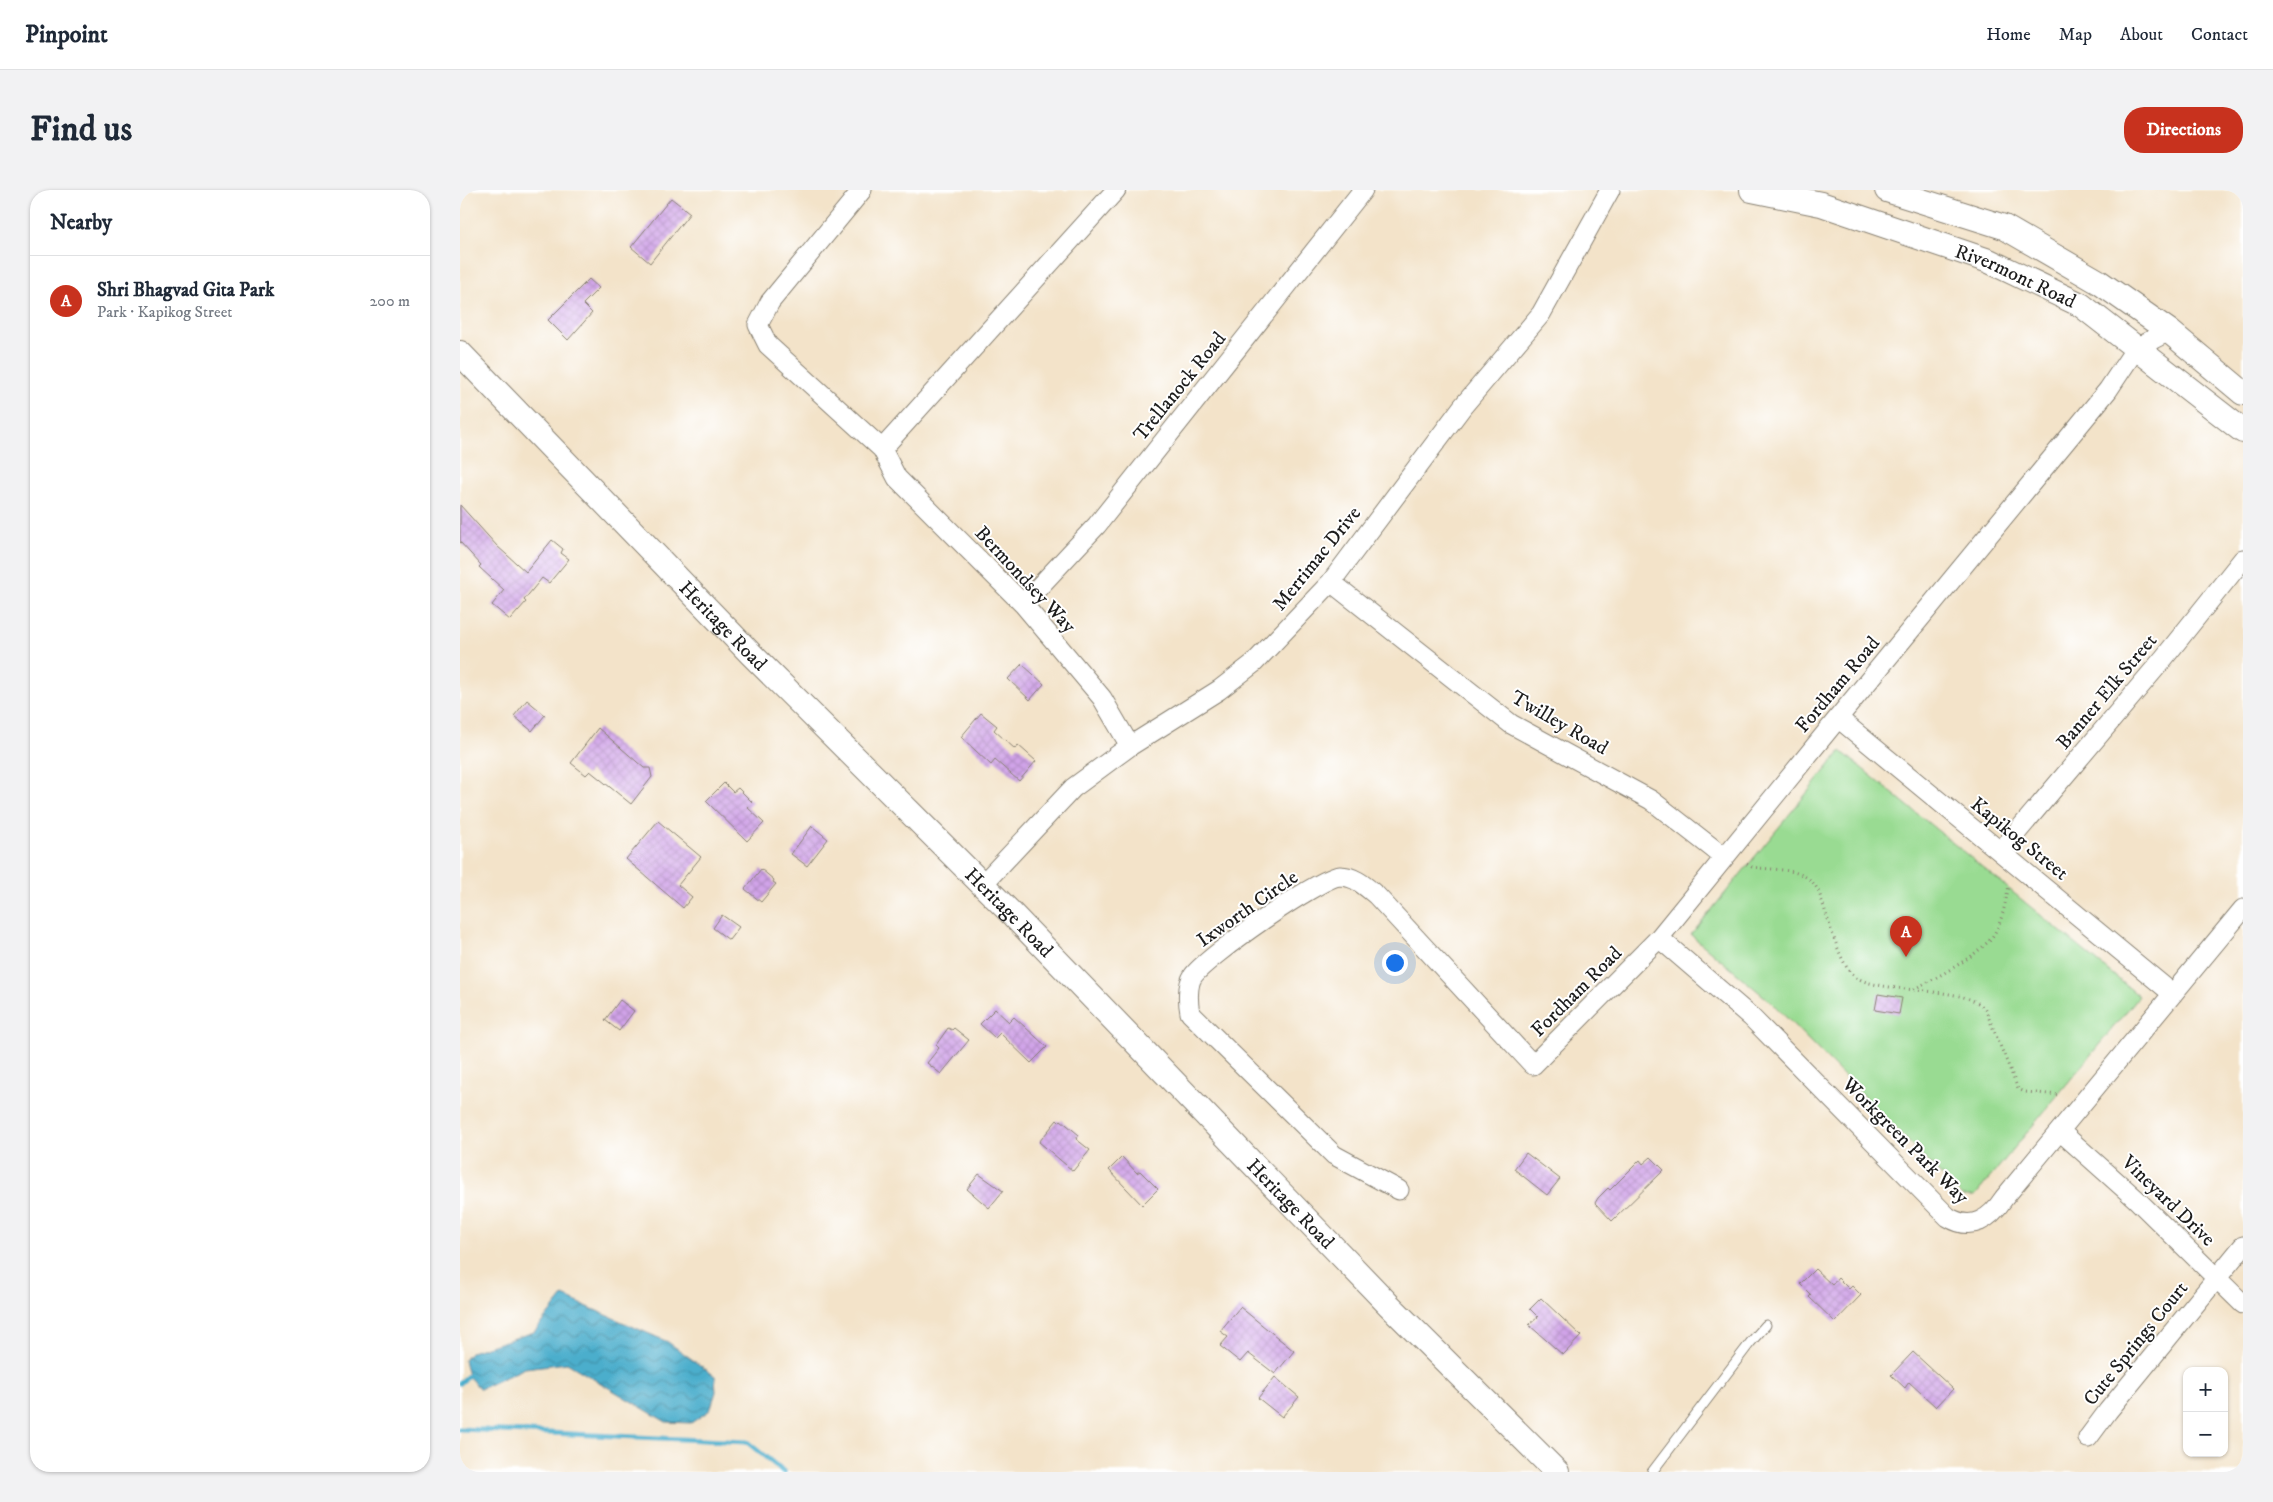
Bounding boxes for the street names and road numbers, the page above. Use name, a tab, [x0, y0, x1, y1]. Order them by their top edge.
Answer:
street label: Rivermont Road	[1951, 239, 2080, 315]
street label: Trellanock Road	[1128, 327, 1232, 447]
street label: Merrimac Drive	[1267, 502, 1367, 616]
street label: Bermondsey Way	[969, 521, 1081, 639]
street label: Heritage Road	[673, 576, 772, 677]
street label: Banner Elk Street	[2051, 629, 2163, 755]
street label: Fordham Road	[1791, 632, 1886, 738]
street label: Twilley Road	[1506, 685, 1612, 761]
street label: Kapikog Street	[1965, 792, 2073, 886]
street label: Heritage Road	[959, 863, 1058, 963]
street label: Ixworth Circle	[1192, 865, 1303, 953]
street label: Fordham Road	[1526, 941, 1628, 1043]
street label: Workgreen Park Way	[1836, 1072, 1974, 1210]
street label: Vineyard Drive	[2115, 1150, 2220, 1252]
street label: Heritage Road	[1241, 1154, 1339, 1255]
street label: Cute Springs Court	[2078, 1277, 2194, 1411]

